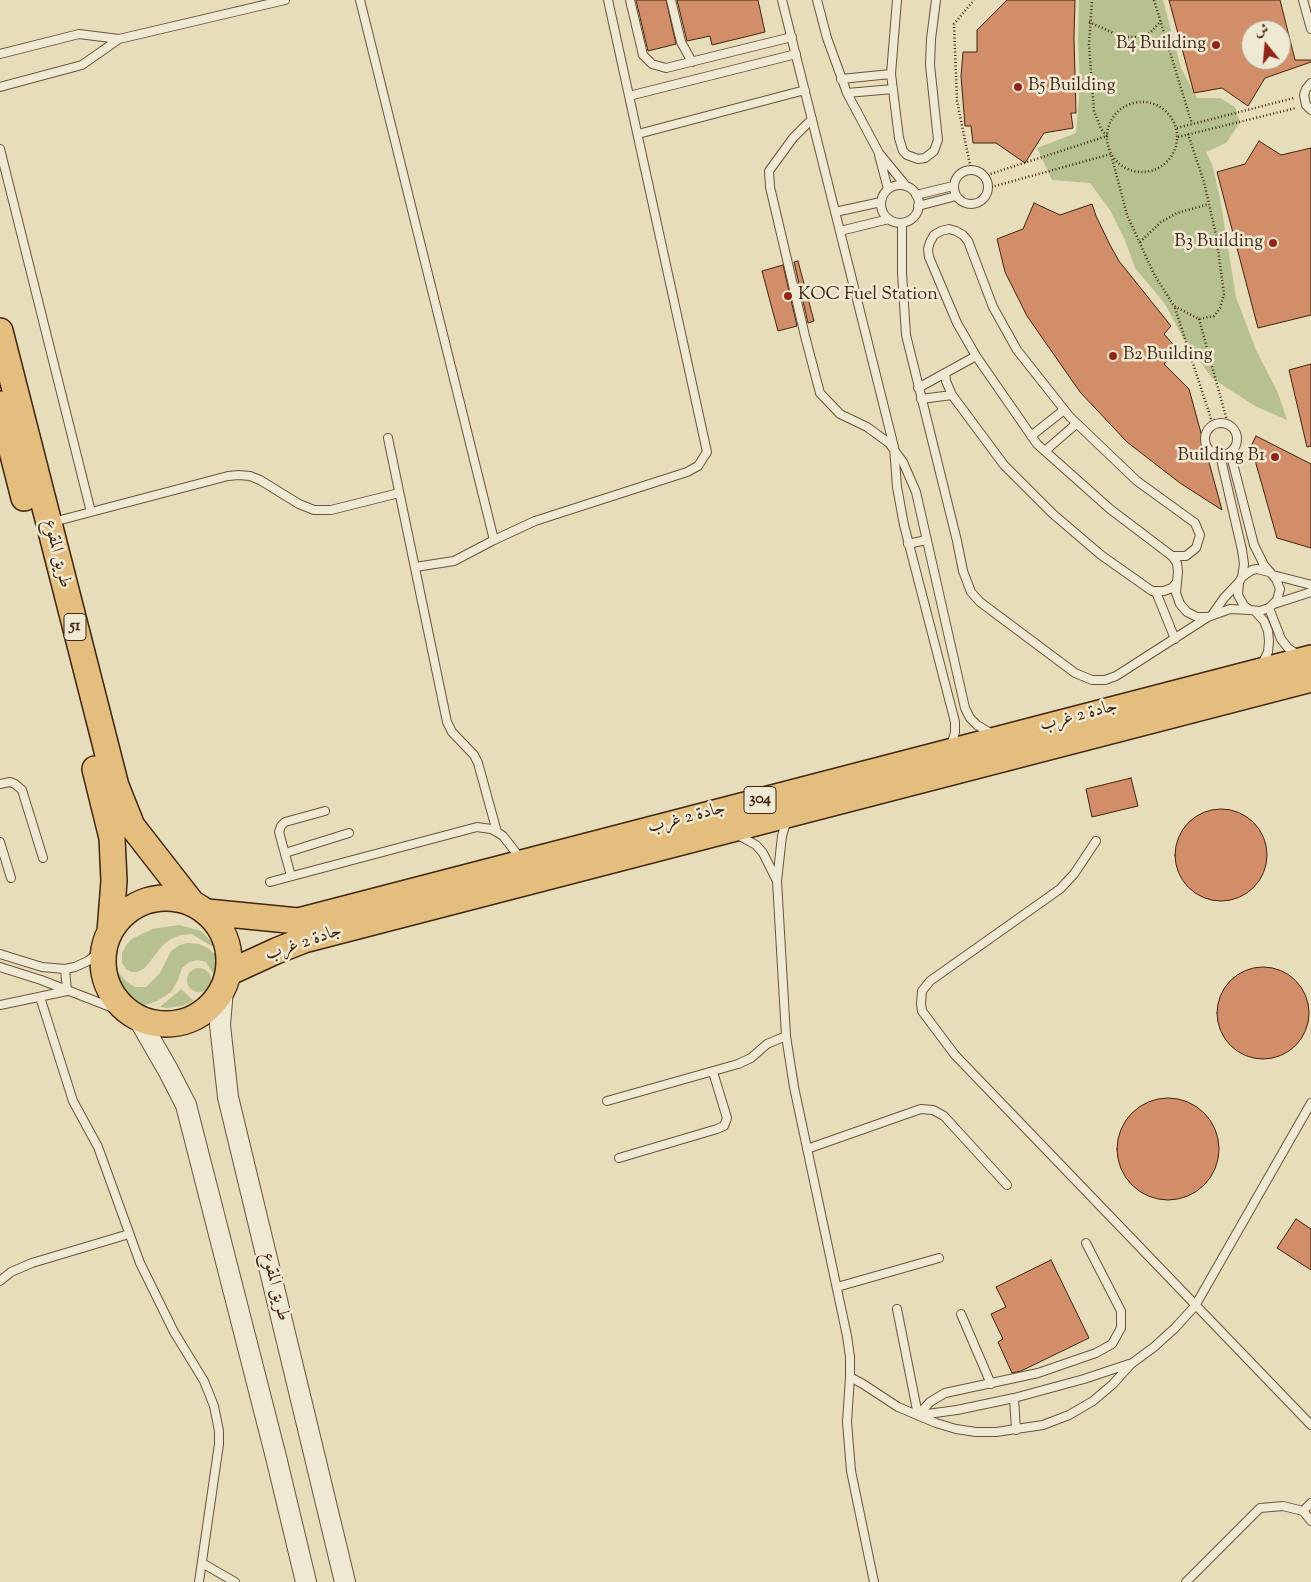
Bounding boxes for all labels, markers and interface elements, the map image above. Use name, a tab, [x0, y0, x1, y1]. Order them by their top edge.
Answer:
north arrow	[1241, 20, 1291, 70]
text: ش	[1252, 20, 1271, 43]
place label: B4 Building	[1116, 34, 1206, 56]
marker: B4 Building	[1210, 39, 1222, 51]
place label: B5 Building	[1028, 76, 1116, 98]
marker: B5 Building	[1012, 81, 1024, 93]
place label: B3 Building	[1174, 232, 1263, 254]
marker: B3 Building	[1267, 237, 1279, 249]
place label: KOC Fuel Station	[798, 285, 938, 307]
marker: KOC Fuel Station	[782, 290, 794, 302]
place label: B2 Building	[1123, 345, 1213, 367]
marker: B2 Building	[1107, 350, 1119, 362]
place label: Building B1	[1178, 446, 1265, 468]
marker: Building B1	[1269, 451, 1281, 463]
street label: طريق المقوع	[37, 518, 75, 590]
road number: 51	[64, 614, 86, 640]
street label: جادة 2 غرب	[1038, 696, 1120, 738]
road number: 304	[744, 786, 776, 814]
street label: جادة 2 غرب	[646, 798, 728, 840]
street label: جادة 2 غرب	[263, 921, 345, 967]
street label: طريق المقوع	[255, 1251, 293, 1323]

